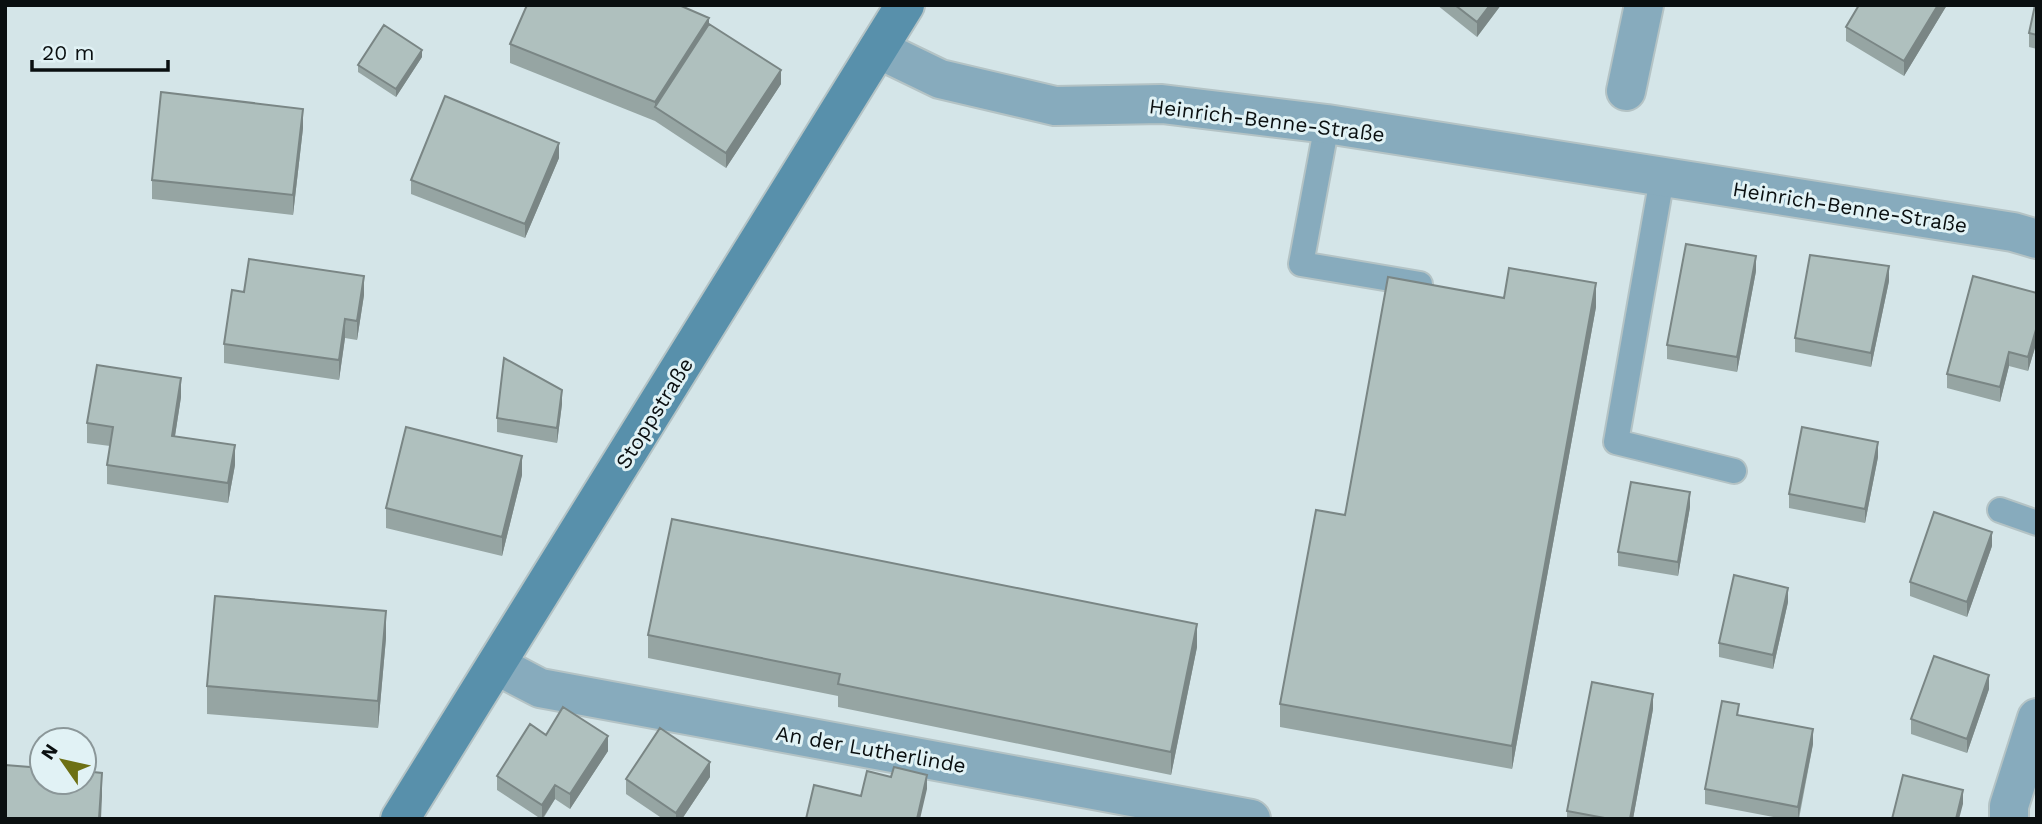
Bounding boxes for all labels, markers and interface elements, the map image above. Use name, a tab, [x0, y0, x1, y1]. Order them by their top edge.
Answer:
scale bar	[32, 28, 168, 72]
text: 20 m	[42, 40, 94, 65]
street label: Heinrich-Benne-Straße	[1148, 93, 1386, 147]
street label: Heinrich-Benne-Straße	[1731, 176, 1969, 238]
street label: Stoppstraße	[610, 353, 698, 473]
street label: An der Lutherlinde	[774, 720, 968, 778]
north arrow	[28, 726, 98, 796]
text: N	[36, 740, 63, 764]

